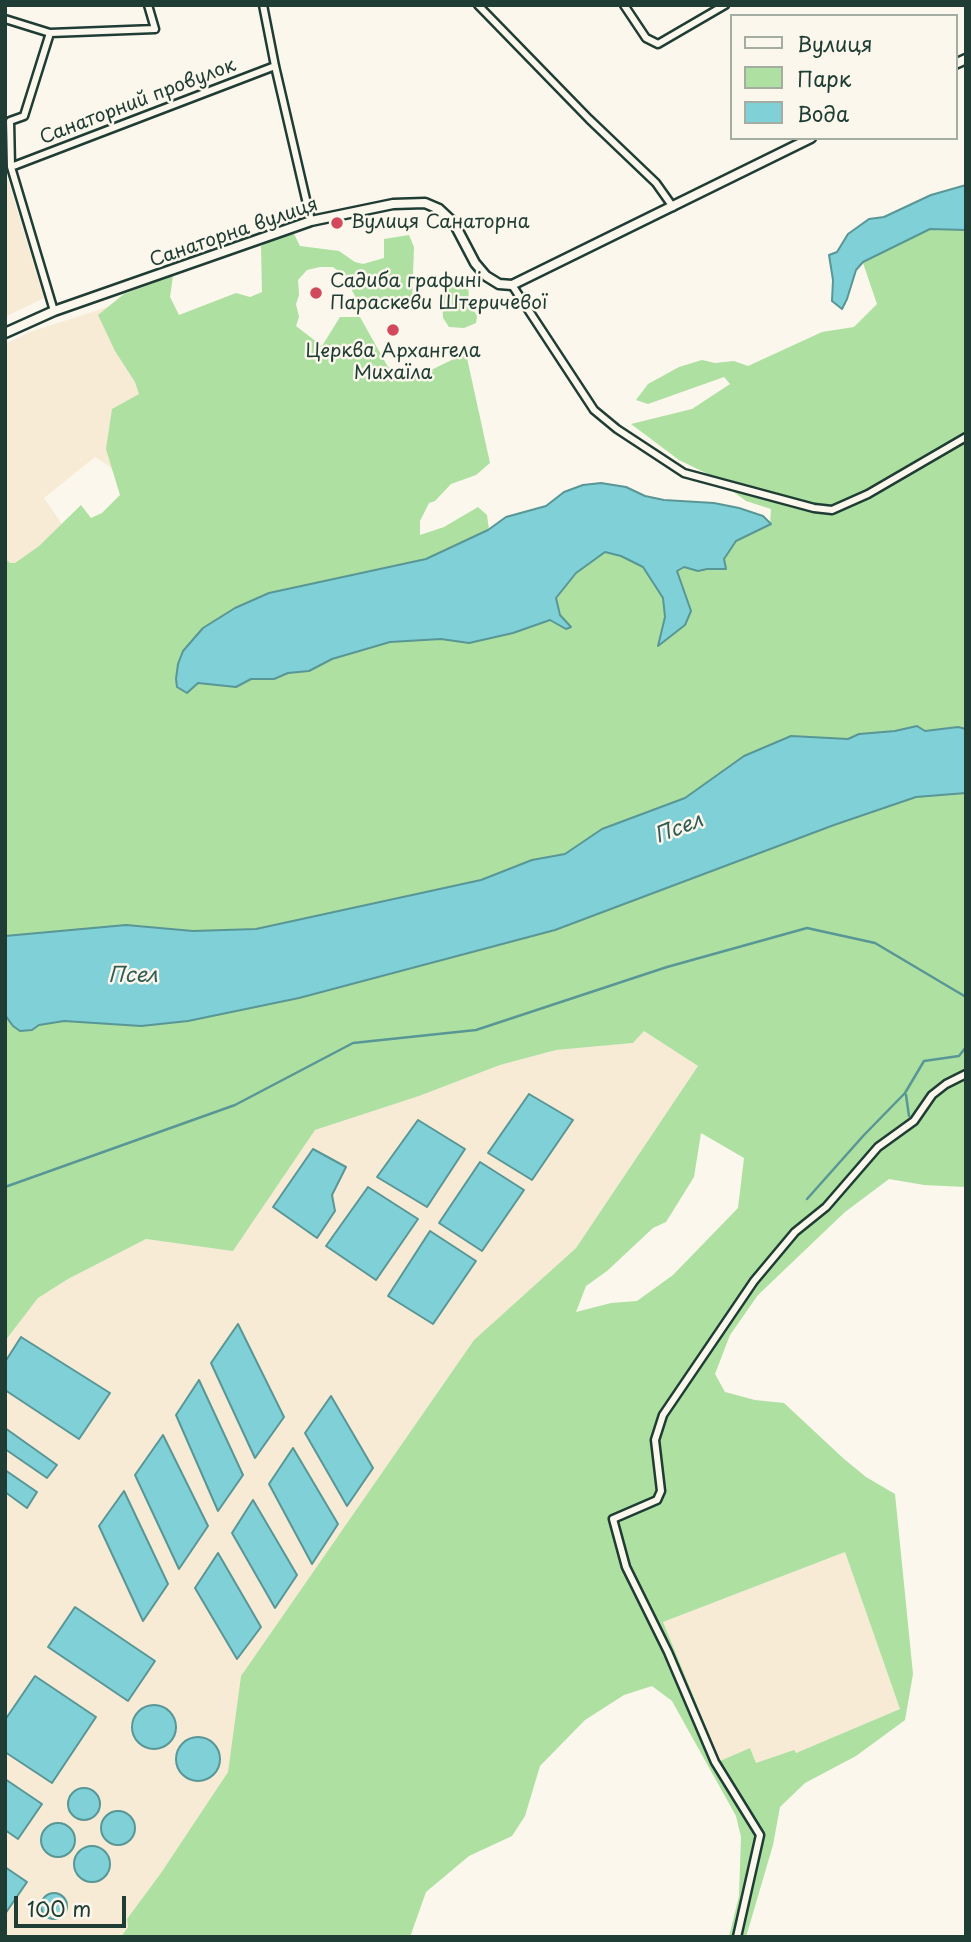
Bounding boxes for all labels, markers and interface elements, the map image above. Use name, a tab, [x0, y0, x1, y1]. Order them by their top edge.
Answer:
legend	[730, 14, 957, 140]
text: Вулиця	[797, 27, 873, 59]
street label: Санаторний провулок	[37, 54, 239, 150]
text: Парк	[797, 62, 851, 94]
text: Вода	[797, 97, 849, 129]
street label: Санаторна вулиця	[147, 193, 321, 273]
place label: Вулиця Санаторна	[351, 212, 530, 234]
marker: Вулиця Санаторна	[329, 215, 345, 231]
place label: Садиба графині Параскеви Штеричевої	[330, 271, 547, 315]
marker: Садиба графині Параскеви Штеричевої	[308, 285, 324, 301]
marker: Церква Архангела Михаїла	[385, 322, 401, 338]
place label: Церква Архангела Михаїла	[305, 341, 481, 385]
water label: Псел	[651, 808, 707, 850]
water label: Псел	[108, 963, 158, 989]
scale bar	[18, 1882, 130, 1926]
text: 100 m	[27, 1892, 91, 1924]

